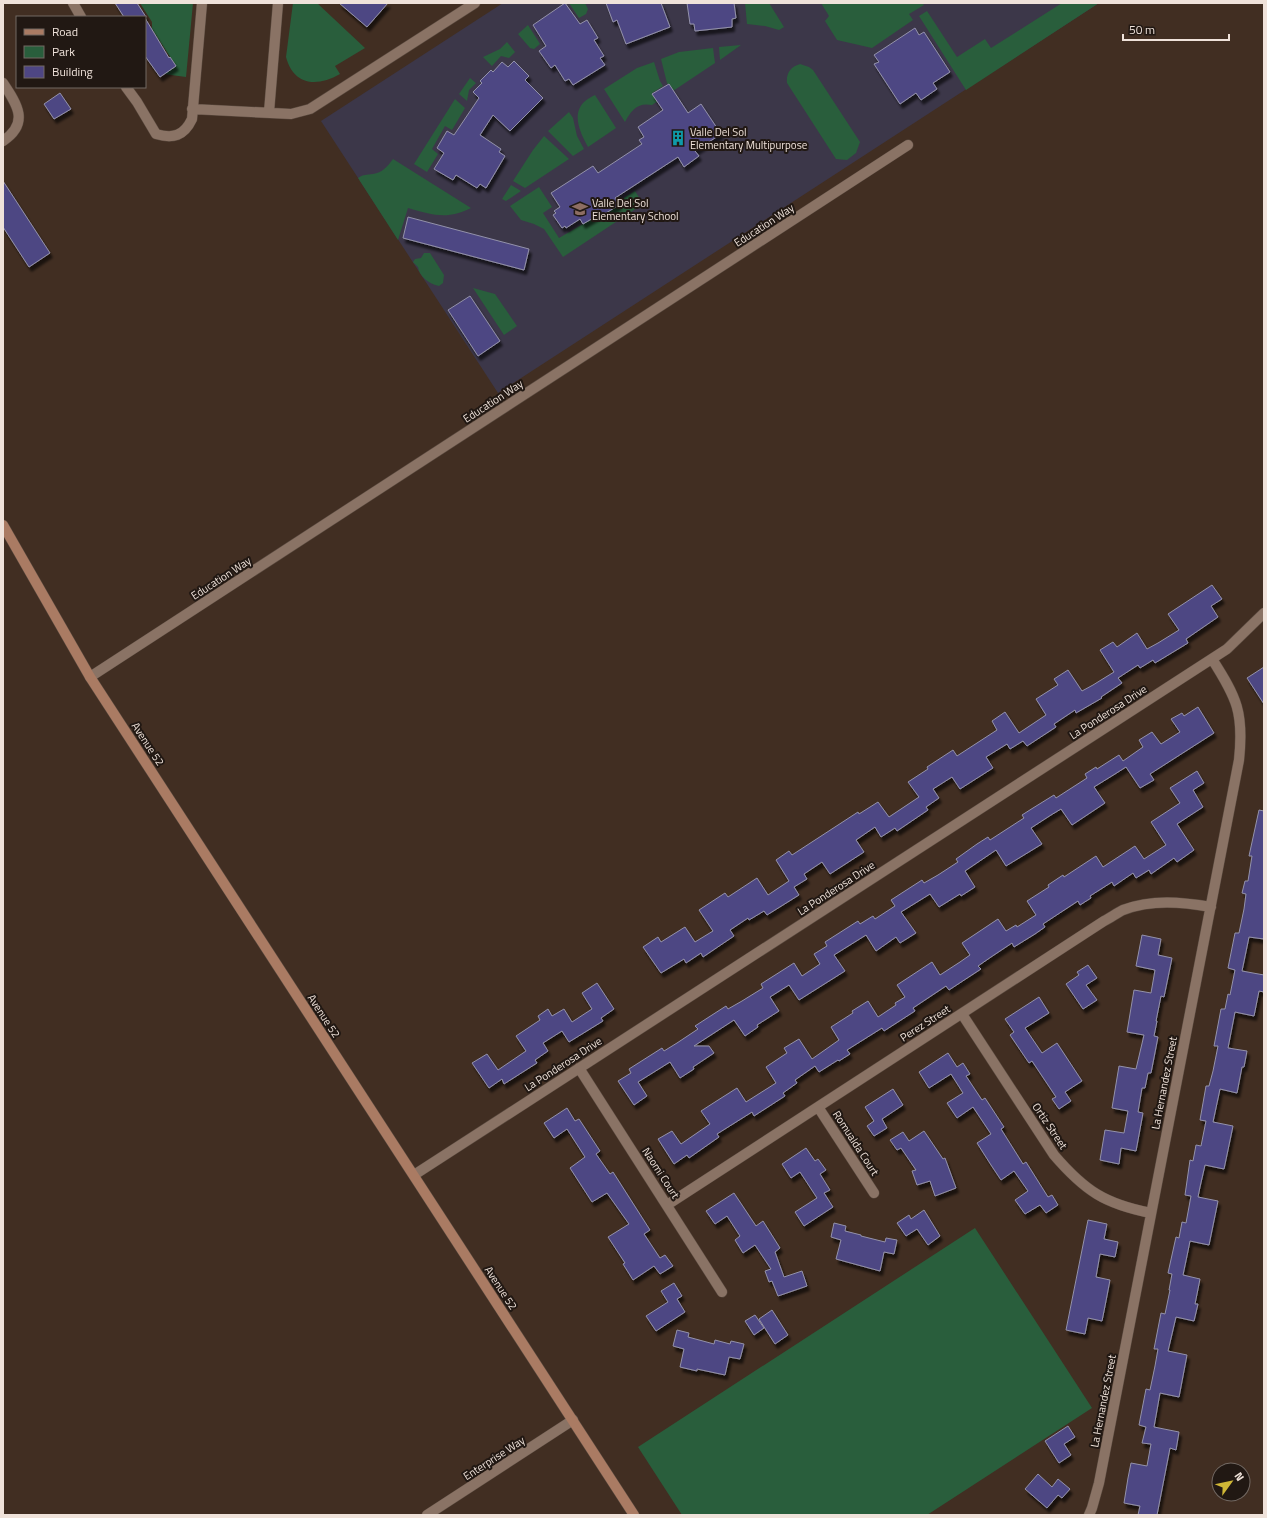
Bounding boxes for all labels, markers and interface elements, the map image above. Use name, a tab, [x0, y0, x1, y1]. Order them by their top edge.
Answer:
legend	[16, 16, 146, 88]
scale bar	[1123, 16, 1229, 42]
text: 50 m	[1129, 20, 1155, 39]
text: Road	[52, 22, 78, 41]
text: Park	[52, 42, 75, 61]
text: Building	[52, 62, 93, 81]
place label: Valle Del Sol Elementary Multipurpose	[690, 124, 808, 153]
building icon: Valle Del Sol Elementary Multipurpose	[669, 129, 687, 147]
place label: Valle Del Sol Elementary School	[592, 195, 679, 224]
street label: Education Way	[731, 199, 798, 250]
school or university icon: Valle Del Sol Elementary School	[571, 200, 589, 218]
street label: Education Way	[460, 375, 527, 426]
street label: Education Way	[188, 552, 255, 603]
street label: La Ponderosa Drive	[1066, 681, 1150, 743]
street label: Avenue 52	[128, 719, 168, 769]
street label: La Ponderosa Drive	[794, 857, 878, 919]
street label: Avenue 52	[304, 991, 344, 1041]
street label: Perez Street	[897, 1001, 953, 1045]
street label: La Ponderosa Drive	[521, 1033, 605, 1095]
street label: La Hernandez Street	[1147, 1035, 1181, 1131]
street label: Ortiz Street	[1029, 1100, 1072, 1153]
street label: Romualda Court	[829, 1107, 883, 1179]
street label: Naomi Court	[639, 1144, 684, 1202]
street label: Avenue 52	[481, 1263, 521, 1313]
street label: La Hernandez Street	[1086, 1353, 1120, 1449]
street label: Enterprise Way	[460, 1432, 529, 1484]
north arrow	[1211, 1462, 1251, 1502]
text: N	[1231, 1469, 1248, 1484]

